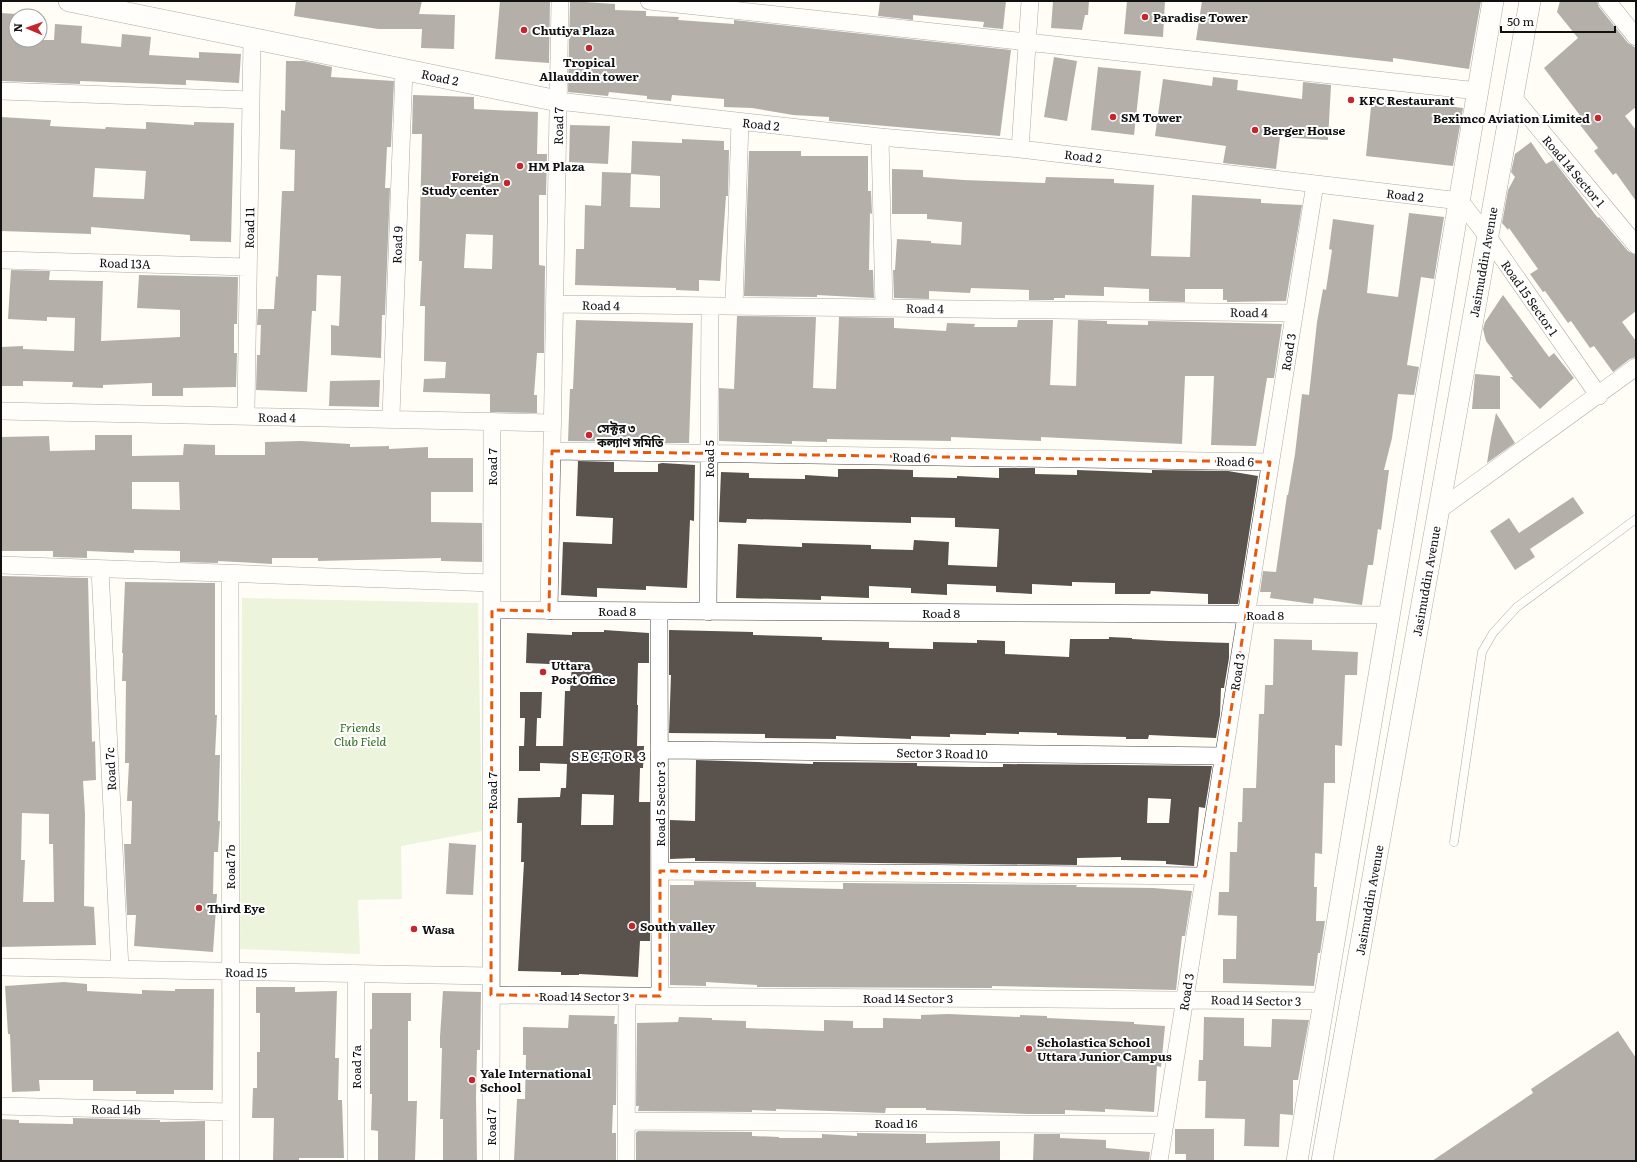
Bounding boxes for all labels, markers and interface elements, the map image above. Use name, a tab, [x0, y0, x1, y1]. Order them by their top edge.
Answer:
north arrow	[8, 8, 48, 48]
place label: Paradise Tower	[1153, 8, 1248, 26]
scale bar	[1501, 8, 1615, 34]
marker: Paradise Tower	[1140, 12, 1150, 22]
text: 50 m	[1507, 12, 1534, 30]
place label: Chutiya Plaza	[532, 21, 615, 39]
text: N	[9, 23, 25, 33]
marker: Chutiya Plaza	[519, 25, 529, 35]
marker: Tropical Allauddin tower	[584, 43, 594, 53]
place label: Tropical Allauddin tower	[539, 53, 639, 85]
street label: Road 2	[420, 64, 460, 90]
place label: KFC Restaurant	[1359, 91, 1455, 109]
marker: KFC Restaurant	[1346, 95, 1356, 105]
street label: Road 7	[549, 107, 567, 145]
place label: SM Tower	[1121, 108, 1182, 126]
place label: Beximco Aviation Limited	[1433, 109, 1590, 127]
marker: SM Tower	[1108, 112, 1118, 122]
street label: Road 2	[741, 113, 781, 135]
marker: Beximco Aviation Limited	[1593, 113, 1603, 123]
place label: Berger House	[1263, 121, 1345, 139]
marker: Berger House	[1250, 125, 1260, 135]
street label: Road 14 Sector 1	[1539, 131, 1610, 211]
street label: Road 2	[1063, 145, 1103, 167]
place label: HM Plaza	[528, 157, 585, 175]
marker: HM Plaza	[515, 161, 525, 171]
place label: Foreign Study center	[422, 167, 500, 199]
marker: Foreign Study center	[502, 178, 512, 188]
street label: Road 2	[1385, 184, 1425, 206]
street label: Jasimuddin Avenue	[1464, 205, 1502, 319]
street label: Road 11	[240, 207, 258, 249]
street label: Road 9	[387, 226, 407, 264]
street label: Road 13A	[99, 253, 151, 273]
street label: Road 15 Sector 1	[1497, 256, 1563, 340]
street label: Road 4	[582, 296, 621, 314]
street label: Road 4	[906, 299, 945, 317]
street label: Road 4	[1230, 303, 1269, 321]
street label: Road 3	[1276, 332, 1300, 372]
street label: Road 4	[258, 408, 297, 426]
place label: সেক্টর ৩ কল্যাণ সমিতি	[596, 419, 664, 451]
marker: সেক্টর ৩ কল্যাণ সমিতি	[584, 430, 594, 440]
street label: Road 5	[700, 440, 718, 478]
street label: Road 7	[483, 448, 501, 486]
street label: Road 6	[892, 448, 931, 466]
street label: Road 6	[1216, 452, 1255, 470]
street label: Jasimuddin Avenue	[1407, 524, 1445, 638]
street label: Road 8	[598, 602, 636, 620]
street label: Road 8	[922, 604, 960, 622]
street label: Road 8	[1246, 606, 1284, 624]
street label: Road 3	[1225, 652, 1249, 692]
place label: Uttara Post Office	[551, 656, 616, 688]
marker: Uttara Post Office	[538, 667, 548, 677]
park label: Friends Club Field	[334, 718, 386, 750]
street label: Sector 3 Road 10	[896, 743, 988, 763]
district label: SECTOR 3	[571, 745, 647, 765]
street label: Road 7c	[100, 747, 120, 791]
street label: Road 5 Sector 3	[651, 761, 669, 847]
street label: Road 7	[483, 772, 501, 810]
street label: Jasimuddin Avenue	[1350, 843, 1388, 957]
street label: Road 7b	[221, 845, 239, 889]
place label: Third Eye	[207, 899, 265, 917]
marker: Third Eye	[194, 903, 204, 913]
place label: South valley	[640, 917, 716, 935]
place label: Wasa	[422, 920, 455, 938]
marker: South valley	[627, 921, 637, 931]
marker: Wasa	[409, 924, 419, 934]
street label: Road 15	[225, 963, 267, 981]
street label: Road 3	[1174, 972, 1198, 1012]
street label: Road 14 Sector 3	[539, 987, 629, 1005]
street label: Road 14 Sector 3	[863, 989, 953, 1007]
street label: Road 14 Sector 3	[1211, 990, 1301, 1010]
place label: Scholastica School Uttara Junior Campus	[1037, 1033, 1172, 1065]
street label: Road 7a	[347, 1044, 365, 1089]
marker: Scholastica School Uttara Junior Campus	[1024, 1044, 1034, 1054]
place label: Yale International School	[480, 1064, 592, 1096]
marker: Yale International School	[467, 1075, 477, 1085]
street label: Road 14b	[91, 1100, 141, 1118]
street label: Road 7	[482, 1108, 500, 1146]
street label: Road 16	[875, 1114, 918, 1132]

